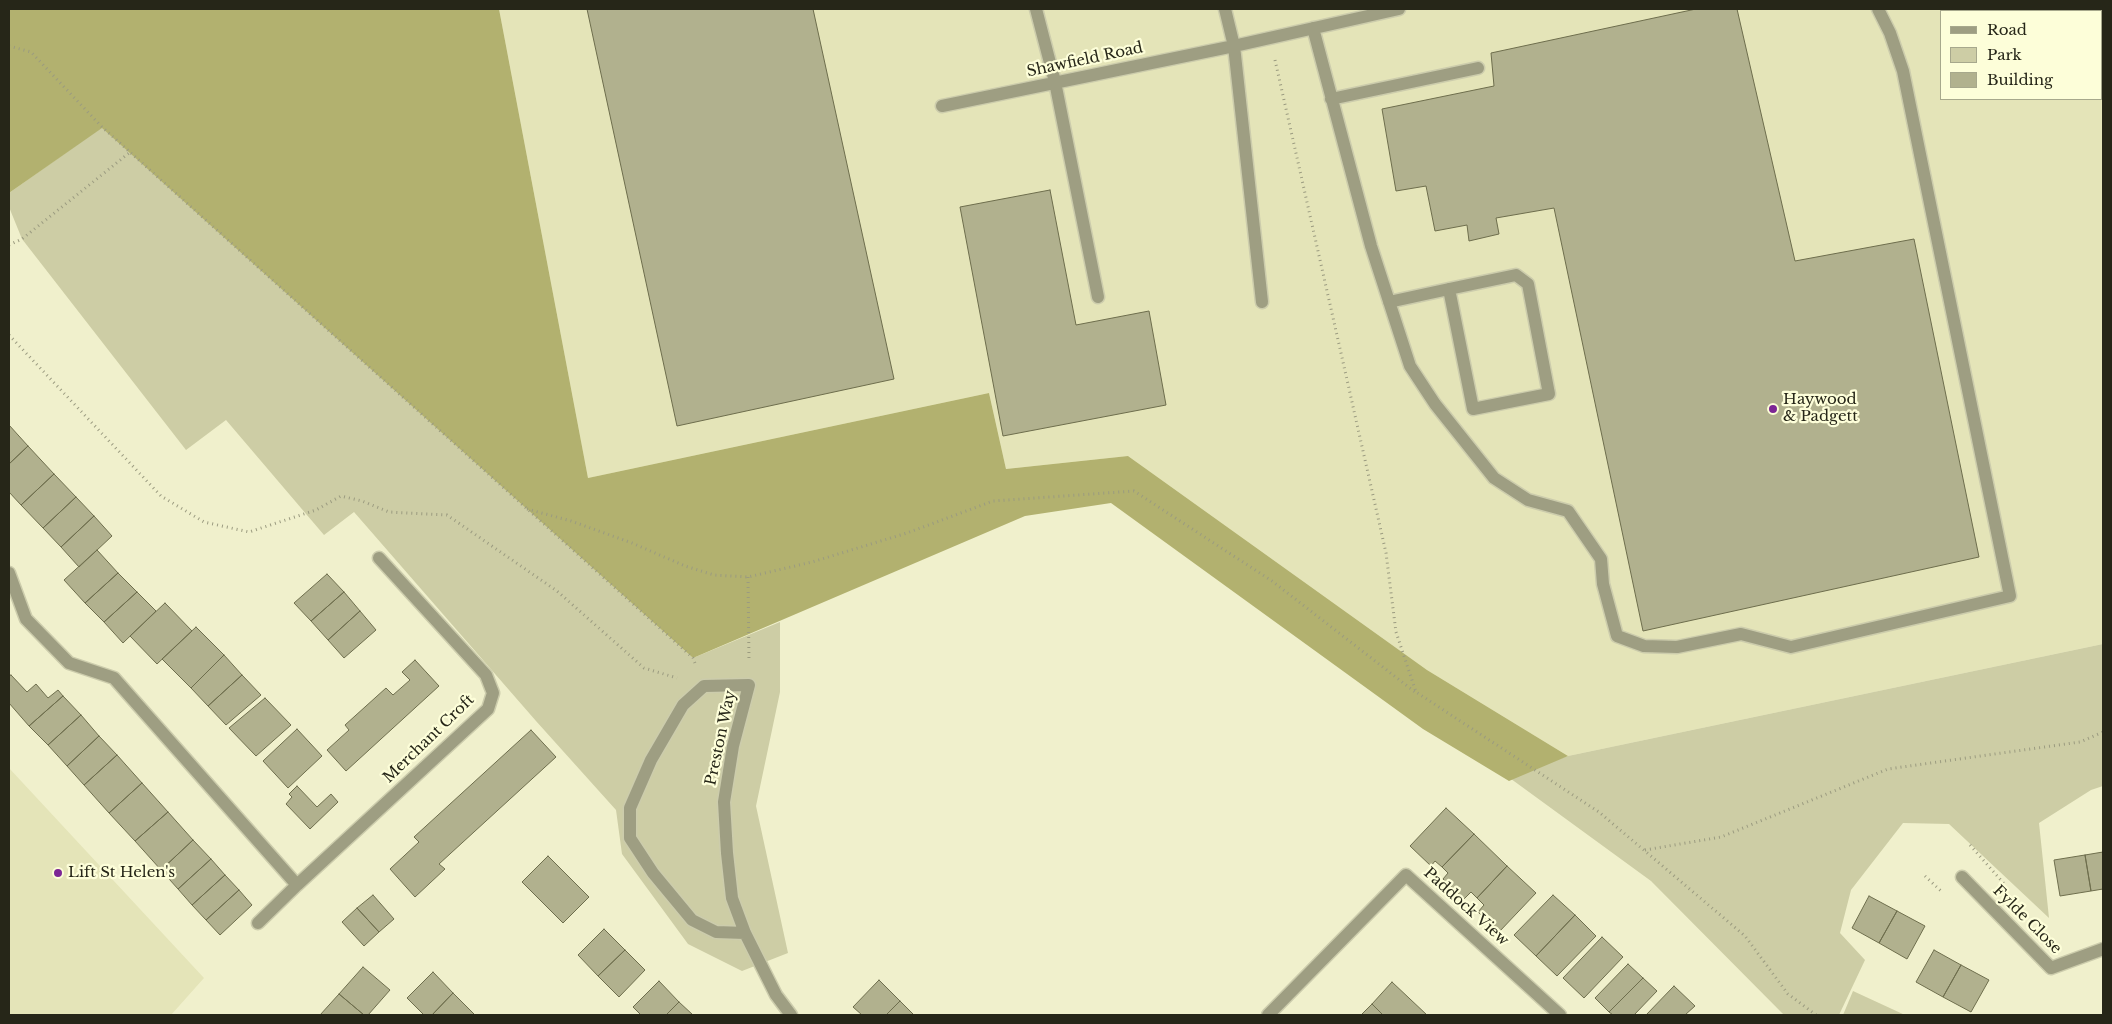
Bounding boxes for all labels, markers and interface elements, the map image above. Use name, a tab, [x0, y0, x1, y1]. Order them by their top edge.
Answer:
legend	[1940, 10, 2102, 100]
text: Road	[1987, 20, 2027, 39]
street label: Shawfield Road	[1025, 39, 1145, 81]
text: Park	[1987, 45, 2022, 64]
text: Building	[1987, 70, 2053, 89]
place label: Haywood & Padgett	[1783, 391, 1858, 426]
marker: Haywood & Padgett	[1767, 403, 1779, 415]
street label: Preston Way	[702, 689, 740, 787]
street label: Merchant Croft	[380, 691, 478, 787]
place label: Lift St Helen's	[68, 864, 175, 882]
street label: Paddock View	[1420, 864, 1512, 950]
marker: Lift St Helen's	[52, 867, 64, 879]
street label: Fylde Close	[1989, 882, 2065, 958]

